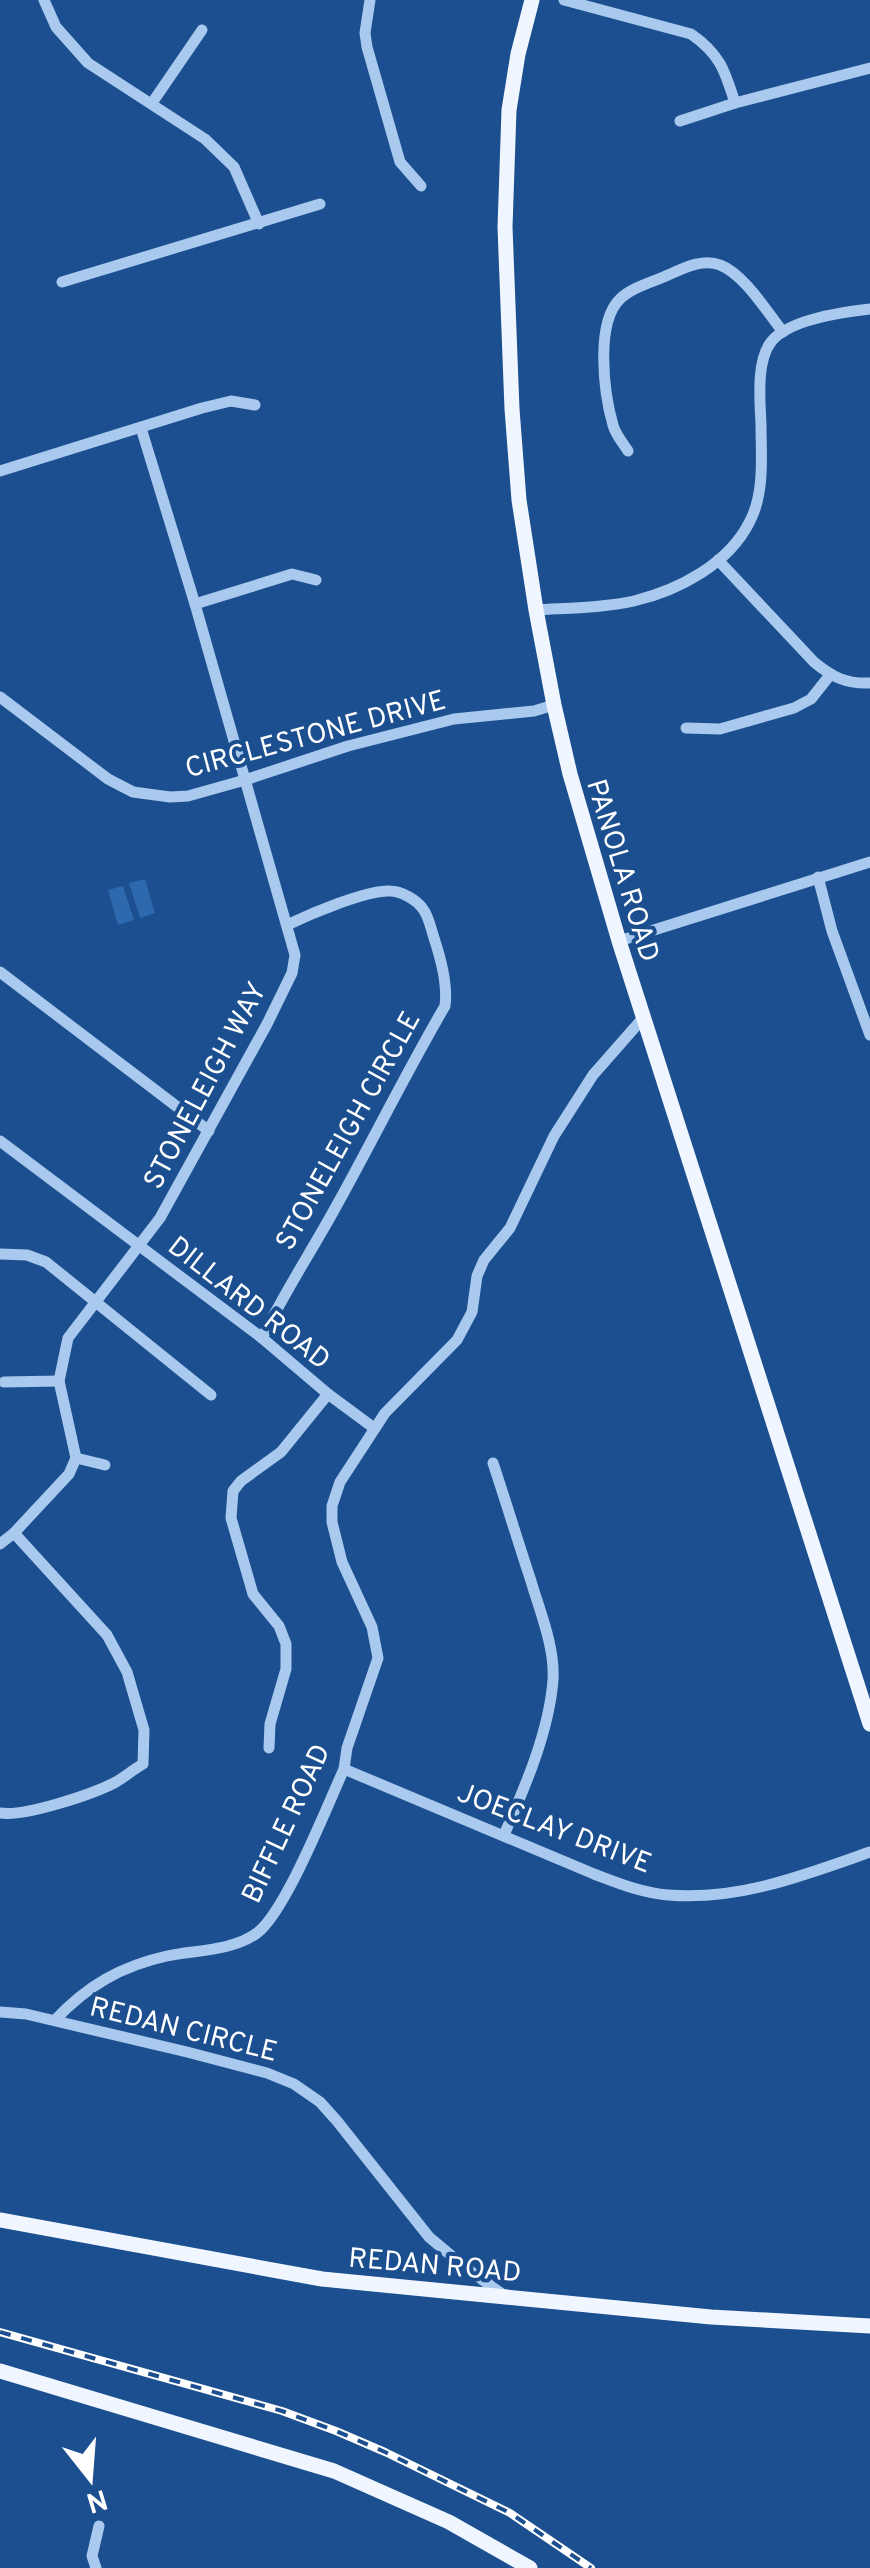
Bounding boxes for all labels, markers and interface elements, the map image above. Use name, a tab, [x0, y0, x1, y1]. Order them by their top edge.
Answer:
street label: CIRCLESTONE DRIVE	[181, 684, 450, 788]
street label: PANOLA ROAD	[576, 775, 666, 967]
street label: STONELEIGH WAY	[137, 977, 276, 1196]
street label: STONELEIGH CIRCLE	[269, 1006, 430, 1257]
street label: DILLARD ROAD	[160, 1230, 337, 1379]
street label: BIFFLE ROAD	[235, 1739, 340, 1910]
street label: JOECLAY DRIVE	[452, 1776, 656, 1883]
street label: REDAN CIRCLE	[86, 1990, 281, 2072]
street label: REDAN ROAD	[347, 2242, 523, 2292]
north arrow	[40, 2428, 140, 2528]
text: N	[82, 2479, 111, 2519]

